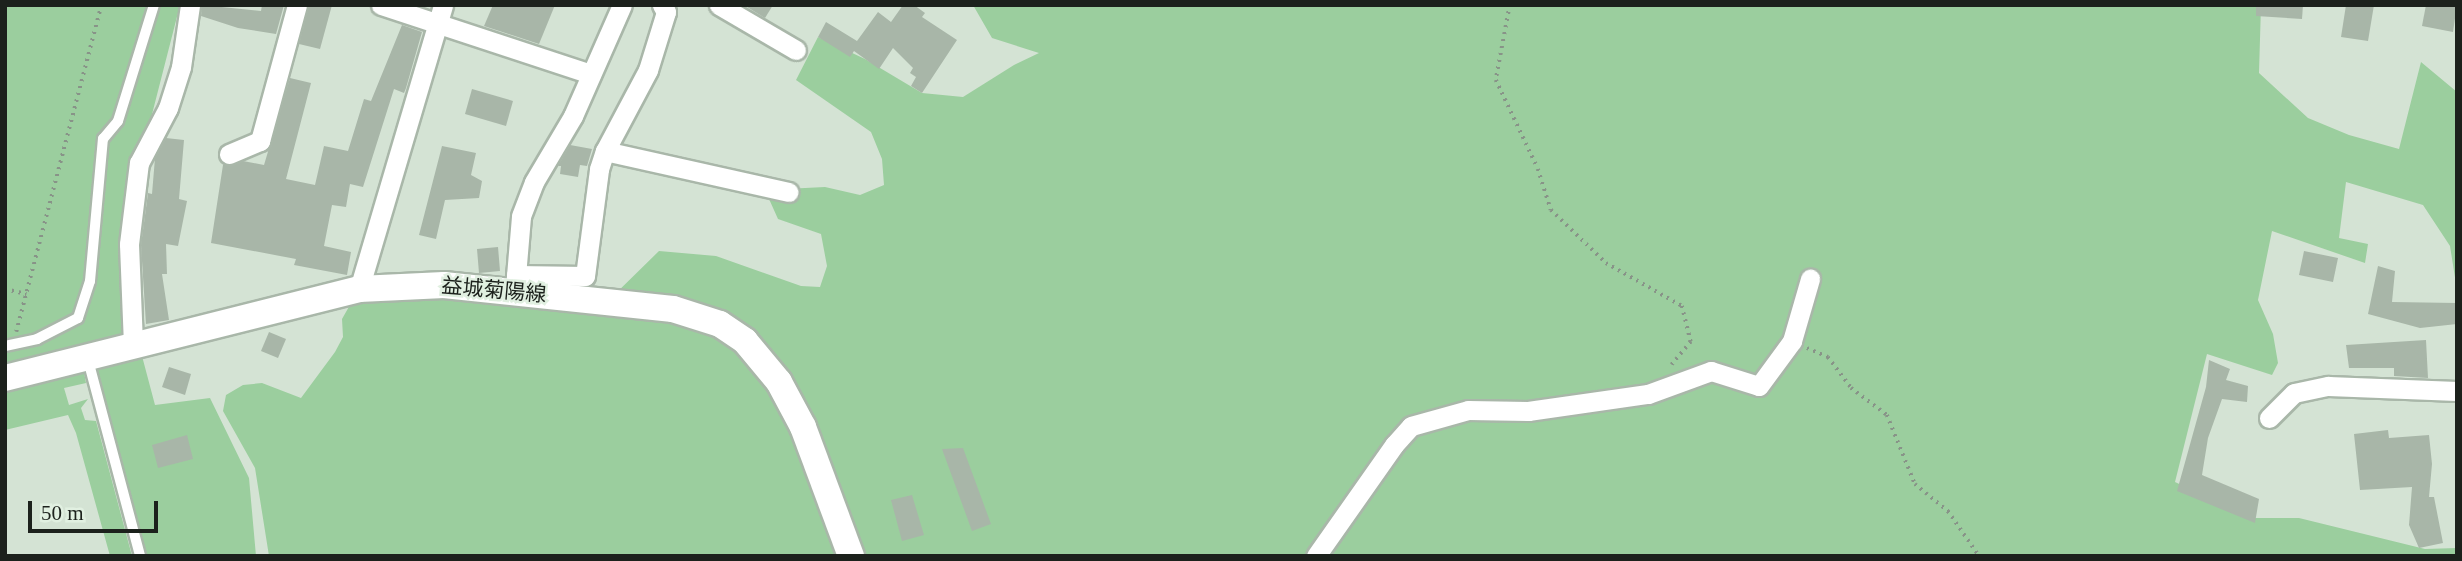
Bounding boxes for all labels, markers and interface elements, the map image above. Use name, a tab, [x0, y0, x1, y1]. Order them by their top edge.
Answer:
street label: 益城菊陽線	[441, 273, 547, 307]
scale bar	[32, 488, 161, 532]
text: 50 m	[41, 501, 84, 525]

